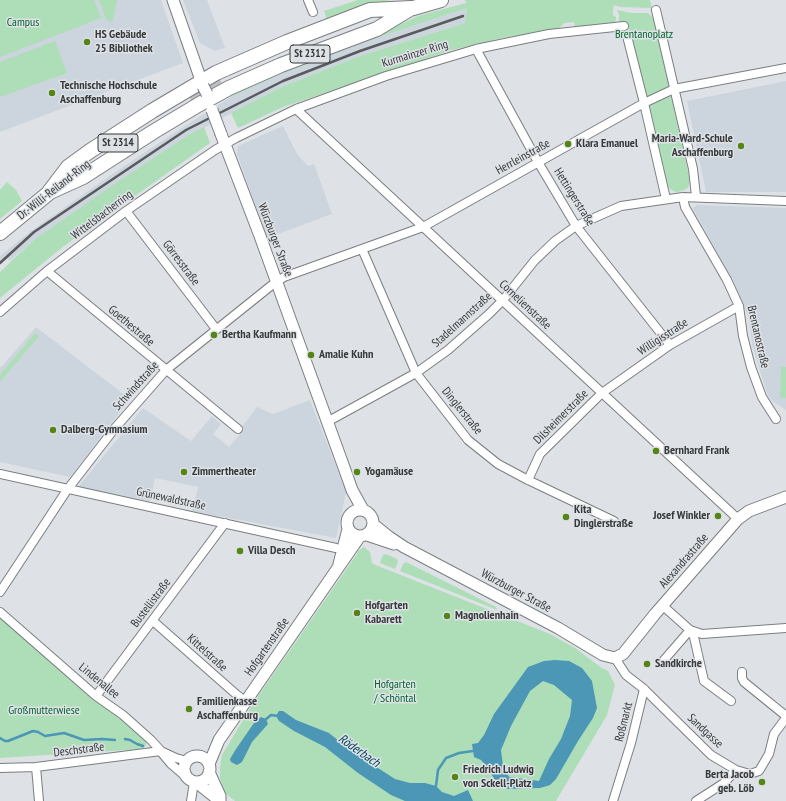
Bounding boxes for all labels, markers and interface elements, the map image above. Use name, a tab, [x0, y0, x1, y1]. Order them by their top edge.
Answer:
park label: Campus	[7, 16, 39, 30]
place label: HS Gebäude 25 Bibliothek	[95, 28, 153, 56]
park label: Brentanoplatz	[615, 28, 673, 42]
marker: HS Gebäude 25 Bibliothek	[82, 37, 92, 47]
street label: Kurmainzer Ring	[380, 37, 450, 71]
road number: St 2312	[290, 45, 330, 63]
place label: Technische Hochschule Aschaffenburg	[60, 79, 157, 107]
marker: Technische Hochschule Aschaffenburg	[47, 88, 57, 98]
place label: Maria-Ward-Schule Aschaffenburg	[652, 132, 733, 160]
road number: St 2314	[98, 134, 138, 152]
street label: Herrleinstraße	[493, 136, 553, 178]
place label: Klara Emanuel	[576, 137, 638, 151]
marker: Klara Emanuel	[563, 139, 573, 149]
marker: Maria-Ward-Schule Aschaffenburg	[736, 141, 746, 151]
street label: Dr.-Willi-Reiland-Ring	[15, 157, 93, 223]
street label: Hettingerstraße	[551, 165, 597, 229]
street label: Wittelsbacherring	[68, 187, 136, 243]
street label: Würzburger Straße	[254, 201, 296, 279]
street label: Görresstraße	[159, 238, 203, 288]
street label: Cornelienstraße	[496, 277, 554, 333]
street label: Stadelmannstraße	[429, 289, 495, 351]
street label: Goethestraße	[105, 303, 157, 349]
street label: Brentanostraße	[744, 304, 772, 370]
street label: Willigisstraße	[635, 315, 691, 359]
place label: Bertha Kaufmann	[222, 328, 296, 342]
marker: Bertha Kaufmann	[209, 330, 219, 340]
place label: Amalie Kuhn	[319, 348, 373, 362]
marker: Amalie Kuhn	[306, 350, 316, 360]
street label: Schwindstraße	[110, 358, 162, 414]
street label: Dinglerstraße	[439, 384, 485, 438]
street label: Dilsheimerstraße	[531, 387, 591, 447]
place label: Dalberg-Gymnasium	[61, 423, 147, 437]
marker: Dalberg-Gymnasium	[48, 425, 58, 435]
place label: Bernhard Frank	[664, 444, 729, 458]
marker: Bernhard Frank	[651, 446, 661, 456]
place label: Zimmertheater	[192, 465, 256, 479]
place label: Yogamäuse	[365, 465, 413, 479]
marker: Zimmertheater	[179, 467, 189, 477]
marker: Yogamäuse	[352, 467, 362, 477]
street label: Grünewaldstraße	[135, 485, 207, 513]
place label: Kita Dinglerstraße	[574, 503, 633, 531]
place label: Josef Winkler	[653, 509, 710, 523]
marker: Josef Winkler	[713, 511, 723, 521]
marker: Kita Dinglerstraße	[561, 512, 571, 522]
street label: Alexandrastraße	[656, 531, 712, 591]
place label: Villa Desch	[248, 544, 295, 558]
marker: Villa Desch	[235, 546, 245, 556]
street label: Würzburger Straße	[478, 566, 554, 616]
street label: Bustellistraße	[128, 576, 174, 630]
place label: Hofgarten Kabarett	[365, 599, 408, 627]
marker: Hofgarten Kabarett	[352, 608, 362, 618]
place label: Magnolienhain	[455, 609, 519, 623]
marker: Magnolienhain	[442, 611, 452, 621]
street label: Hofgartenstraße	[242, 615, 292, 679]
street label: Kittelstraße	[184, 631, 230, 675]
place label: Sandkirche	[655, 657, 702, 671]
marker: Sandkirche	[642, 659, 652, 669]
street label: Lindenallee	[76, 660, 122, 702]
park label: Hofgarten / Schöntal	[374, 678, 416, 706]
place label: Familienkasse Aschaffenburg	[197, 695, 258, 723]
street label: Roßmarkt	[612, 701, 636, 743]
park label: Großmutterwiese	[8, 704, 80, 718]
marker: Familienkasse Aschaffenburg	[184, 704, 194, 714]
street label: Sandgasse	[684, 711, 726, 751]
water label: Röderbach	[335, 731, 383, 771]
street label: Deschstraße	[53, 740, 105, 760]
place label: Friedrich Ludwig von Sckell-Platz	[463, 763, 534, 791]
place label: Berta Jacob geb. Löb	[705, 768, 754, 796]
marker: Friedrich Ludwig von Sckell-Platz	[450, 772, 460, 782]
marker: Berta Jacob geb. Löb	[757, 777, 767, 787]

